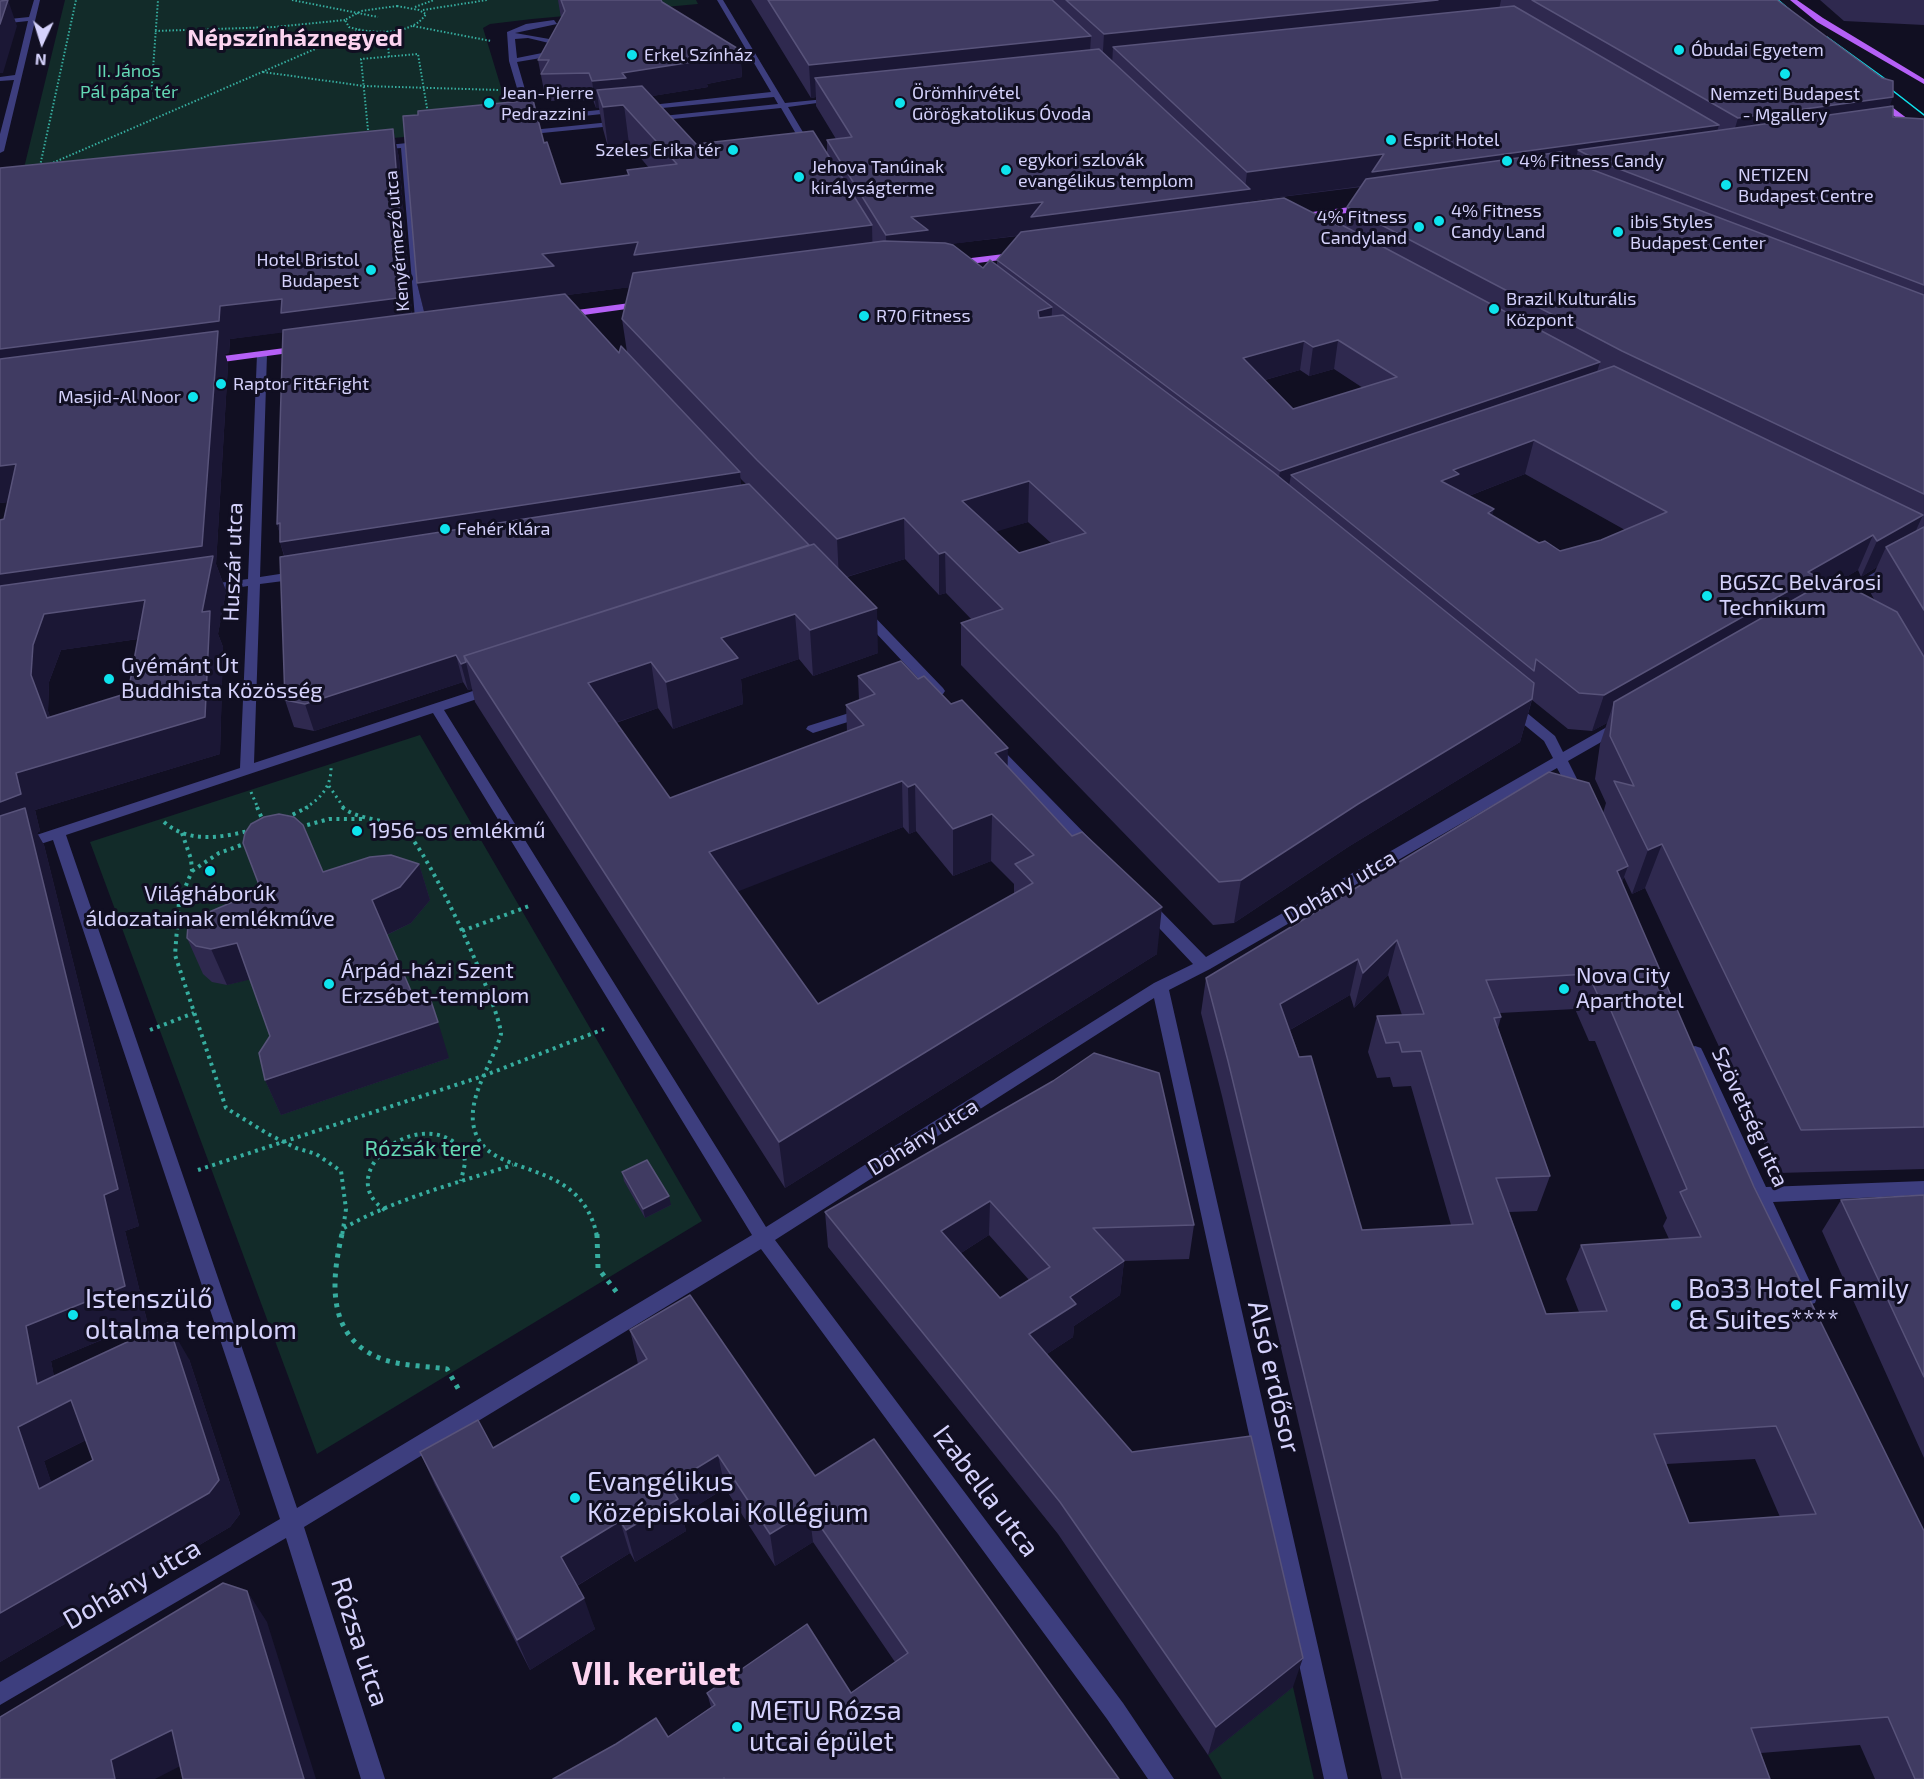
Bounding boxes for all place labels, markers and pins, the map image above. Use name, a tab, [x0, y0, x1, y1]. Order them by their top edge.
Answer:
place label: Óbudai Egyetem	[1691, 39, 1824, 61]
marker: Óbudai Egyetem	[1672, 43, 1686, 57]
place label: Erkel Színház	[644, 44, 753, 66]
marker: Erkel Színház	[625, 48, 639, 62]
marker: Nemzeti Budapest - Mgallery	[1778, 67, 1792, 81]
place label: Jean-Pierre Pedrazzini	[501, 82, 594, 124]
place label: Örömhírvétel Görögkatolikus Óvoda	[912, 82, 1091, 124]
place label: Nemzeti Budapest - Mgallery	[1710, 83, 1860, 125]
marker: Jean-Pierre Pedrazzini	[482, 96, 496, 110]
marker: Örömhírvétel Görögkatolikus Óvoda	[893, 96, 907, 110]
place label: Esprit Hotel	[1403, 129, 1499, 151]
marker: Esprit Hotel	[1384, 133, 1398, 147]
place label: Szeles Erika tér	[595, 139, 721, 161]
marker: Szeles Erika tér	[726, 143, 740, 157]
place label: egykori szlovák evangélikus templom	[1018, 149, 1193, 192]
place label: 4% Fitness Candy	[1519, 150, 1664, 172]
marker: 4% Fitness Candy	[1500, 154, 1514, 168]
place label: Jehova Tanúinak királyságterme	[811, 156, 944, 198]
marker: egykori szlovák evangélikus templom	[999, 163, 1013, 177]
place label: NETIZEN Budapest Centre	[1738, 164, 1874, 207]
marker: Jehova Tanúinak királyságterme	[792, 170, 806, 184]
marker: NETIZEN Budapest Centre	[1719, 178, 1733, 192]
place label: 4% Fitness Candy Land	[1451, 200, 1545, 242]
place label: 4% Fitness Candyland	[1316, 206, 1407, 248]
place label: ibis Styles Budapest Center	[1630, 211, 1766, 254]
marker: 4% Fitness Candy Land	[1432, 214, 1446, 228]
marker: 4% Fitness Candyland	[1412, 220, 1426, 234]
marker: ibis Styles Budapest Center	[1611, 225, 1625, 239]
place label: Hotel Bristol Budapest	[256, 249, 359, 292]
marker: Hotel Bristol Budapest	[364, 263, 378, 277]
place label: Brazil Kulturális Központ	[1506, 288, 1636, 330]
marker: Brazil Kulturális Központ	[1487, 302, 1501, 316]
place label: R70 Fitness	[876, 305, 971, 327]
marker: R70 Fitness	[857, 309, 871, 323]
place label: Raptor Fit&Fight	[233, 373, 369, 395]
marker: Raptor Fit&Fight	[214, 377, 228, 391]
place label: Masjid-Al Noor	[58, 386, 181, 408]
marker: Masjid-Al Noor	[186, 390, 200, 404]
place label: Fehér Klára	[457, 518, 550, 540]
marker: Fehér Klára	[438, 522, 452, 536]
place label: BGSZC Belvárosi Technikum	[1719, 570, 1881, 622]
marker: BGSZC Belvárosi Technikum	[1700, 589, 1714, 603]
place label: Gyémánt Út Buddhista Közösség	[121, 653, 322, 704]
marker: Gyémánt Út Buddhista Közösség	[102, 672, 116, 686]
place label: 1956-os emlékmű	[369, 818, 546, 844]
marker: 1956-os emlékmű	[350, 824, 364, 838]
marker: Világháborúk áldozatainak emlékműve	[203, 864, 217, 878]
place label: Világháborúk áldozatainak emlékműve	[85, 881, 335, 932]
place label: Árpád-házi Szent Erzsébet-templom	[341, 958, 529, 1010]
place label: Nova City Aparthotel	[1576, 963, 1684, 1014]
marker: Árpád-házi Szent Erzsébet-templom	[322, 977, 336, 991]
marker: Nova City Aparthotel	[1557, 982, 1571, 996]
place label: Bo33 Hotel Family & Suites****	[1688, 1273, 1909, 1336]
place label: Istenszülő oltalma templom	[85, 1283, 297, 1346]
marker: Bo33 Hotel Family & Suites****	[1669, 1298, 1683, 1312]
marker: Istenszülő oltalma templom	[66, 1308, 80, 1322]
place label: Evangélikus Középiskolai Kollégium	[587, 1466, 869, 1529]
marker: Evangélikus Középiskolai Kollégium	[568, 1491, 582, 1505]
place label: METU Rózsa utcai épület	[749, 1695, 902, 1758]
marker: METU Rózsa utcai épület	[730, 1720, 744, 1734]

